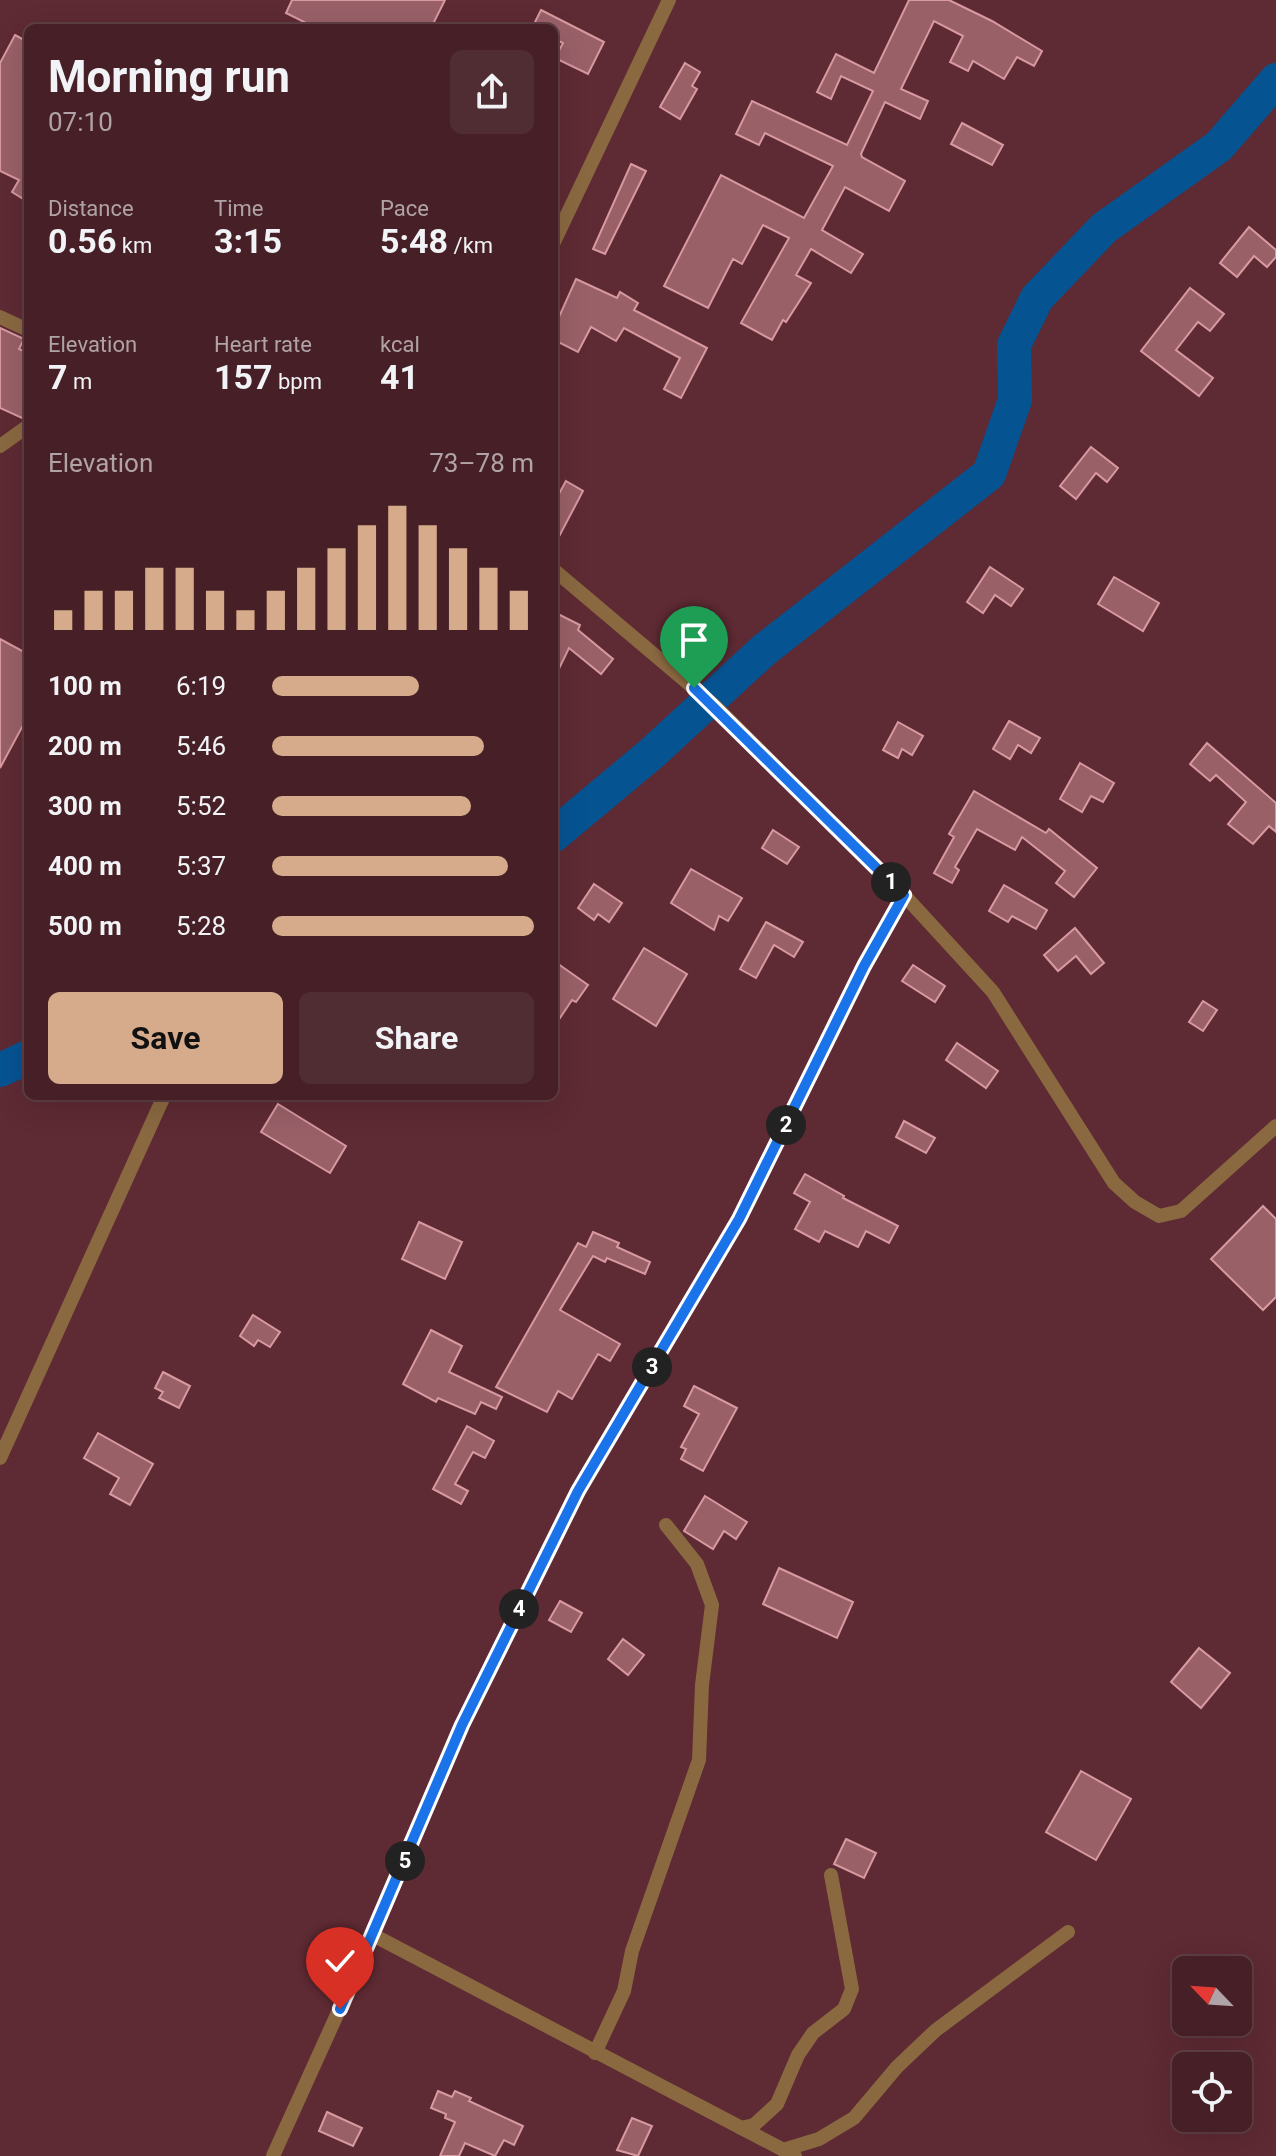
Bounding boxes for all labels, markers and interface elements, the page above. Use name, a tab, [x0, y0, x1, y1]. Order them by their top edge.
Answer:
button: share	[450, 50, 534, 134]
text: Morning run	[48, 51, 290, 103]
text: 07:10	[48, 107, 113, 137]
text: Distance	[48, 196, 134, 221]
text: Time	[214, 196, 263, 221]
text: Pace	[380, 196, 429, 221]
text: 0.56	[48, 221, 116, 261]
text: 3:15	[214, 221, 282, 261]
text: 5:48	[380, 221, 448, 261]
text: km	[116, 233, 152, 258]
text: /km	[448, 233, 493, 258]
text: Elevation	[48, 332, 137, 357]
text: Heart rate	[214, 332, 312, 357]
text: kcal	[380, 332, 420, 357]
text: 7	[48, 357, 68, 397]
text: 157	[214, 357, 273, 397]
text: 41	[380, 357, 419, 397]
text: m	[68, 369, 92, 394]
text: bpm	[273, 369, 322, 394]
text: Elevation	[48, 448, 153, 478]
text: 73–78 m	[429, 448, 534, 478]
pin	[660, 606, 728, 688]
icon: arrive	[672, 618, 716, 662]
text: 100 m	[48, 671, 122, 701]
text: 6:19	[176, 671, 226, 701]
text: 200 m	[48, 731, 122, 761]
text: 5:46	[176, 731, 226, 761]
text: 300 m	[48, 791, 122, 821]
text: 5:52	[176, 791, 226, 821]
text: 400 m	[48, 851, 122, 881]
text: 5:37	[176, 851, 226, 881]
pin: 1	[871, 862, 911, 902]
text: 1	[885, 869, 897, 894]
text: 500 m	[48, 911, 122, 941]
text: 5:28	[176, 911, 226, 941]
button: Save	[48, 992, 283, 1084]
button: Share	[299, 992, 534, 1084]
pin: 2	[766, 1105, 806, 1145]
text: 2	[780, 1112, 792, 1137]
pin: 3	[632, 1347, 672, 1387]
text: 3	[646, 1354, 658, 1379]
pin: 4	[499, 1589, 539, 1629]
text: 4	[513, 1596, 525, 1621]
pin: 5	[385, 1841, 425, 1881]
text: 5	[399, 1848, 411, 1873]
pin	[306, 1927, 374, 2009]
icon: check	[318, 1939, 362, 1983]
north arrow	[1172, 1956, 1252, 2036]
map controls	[1172, 1956, 1252, 2132]
button: locate	[1172, 2052, 1252, 2132]

